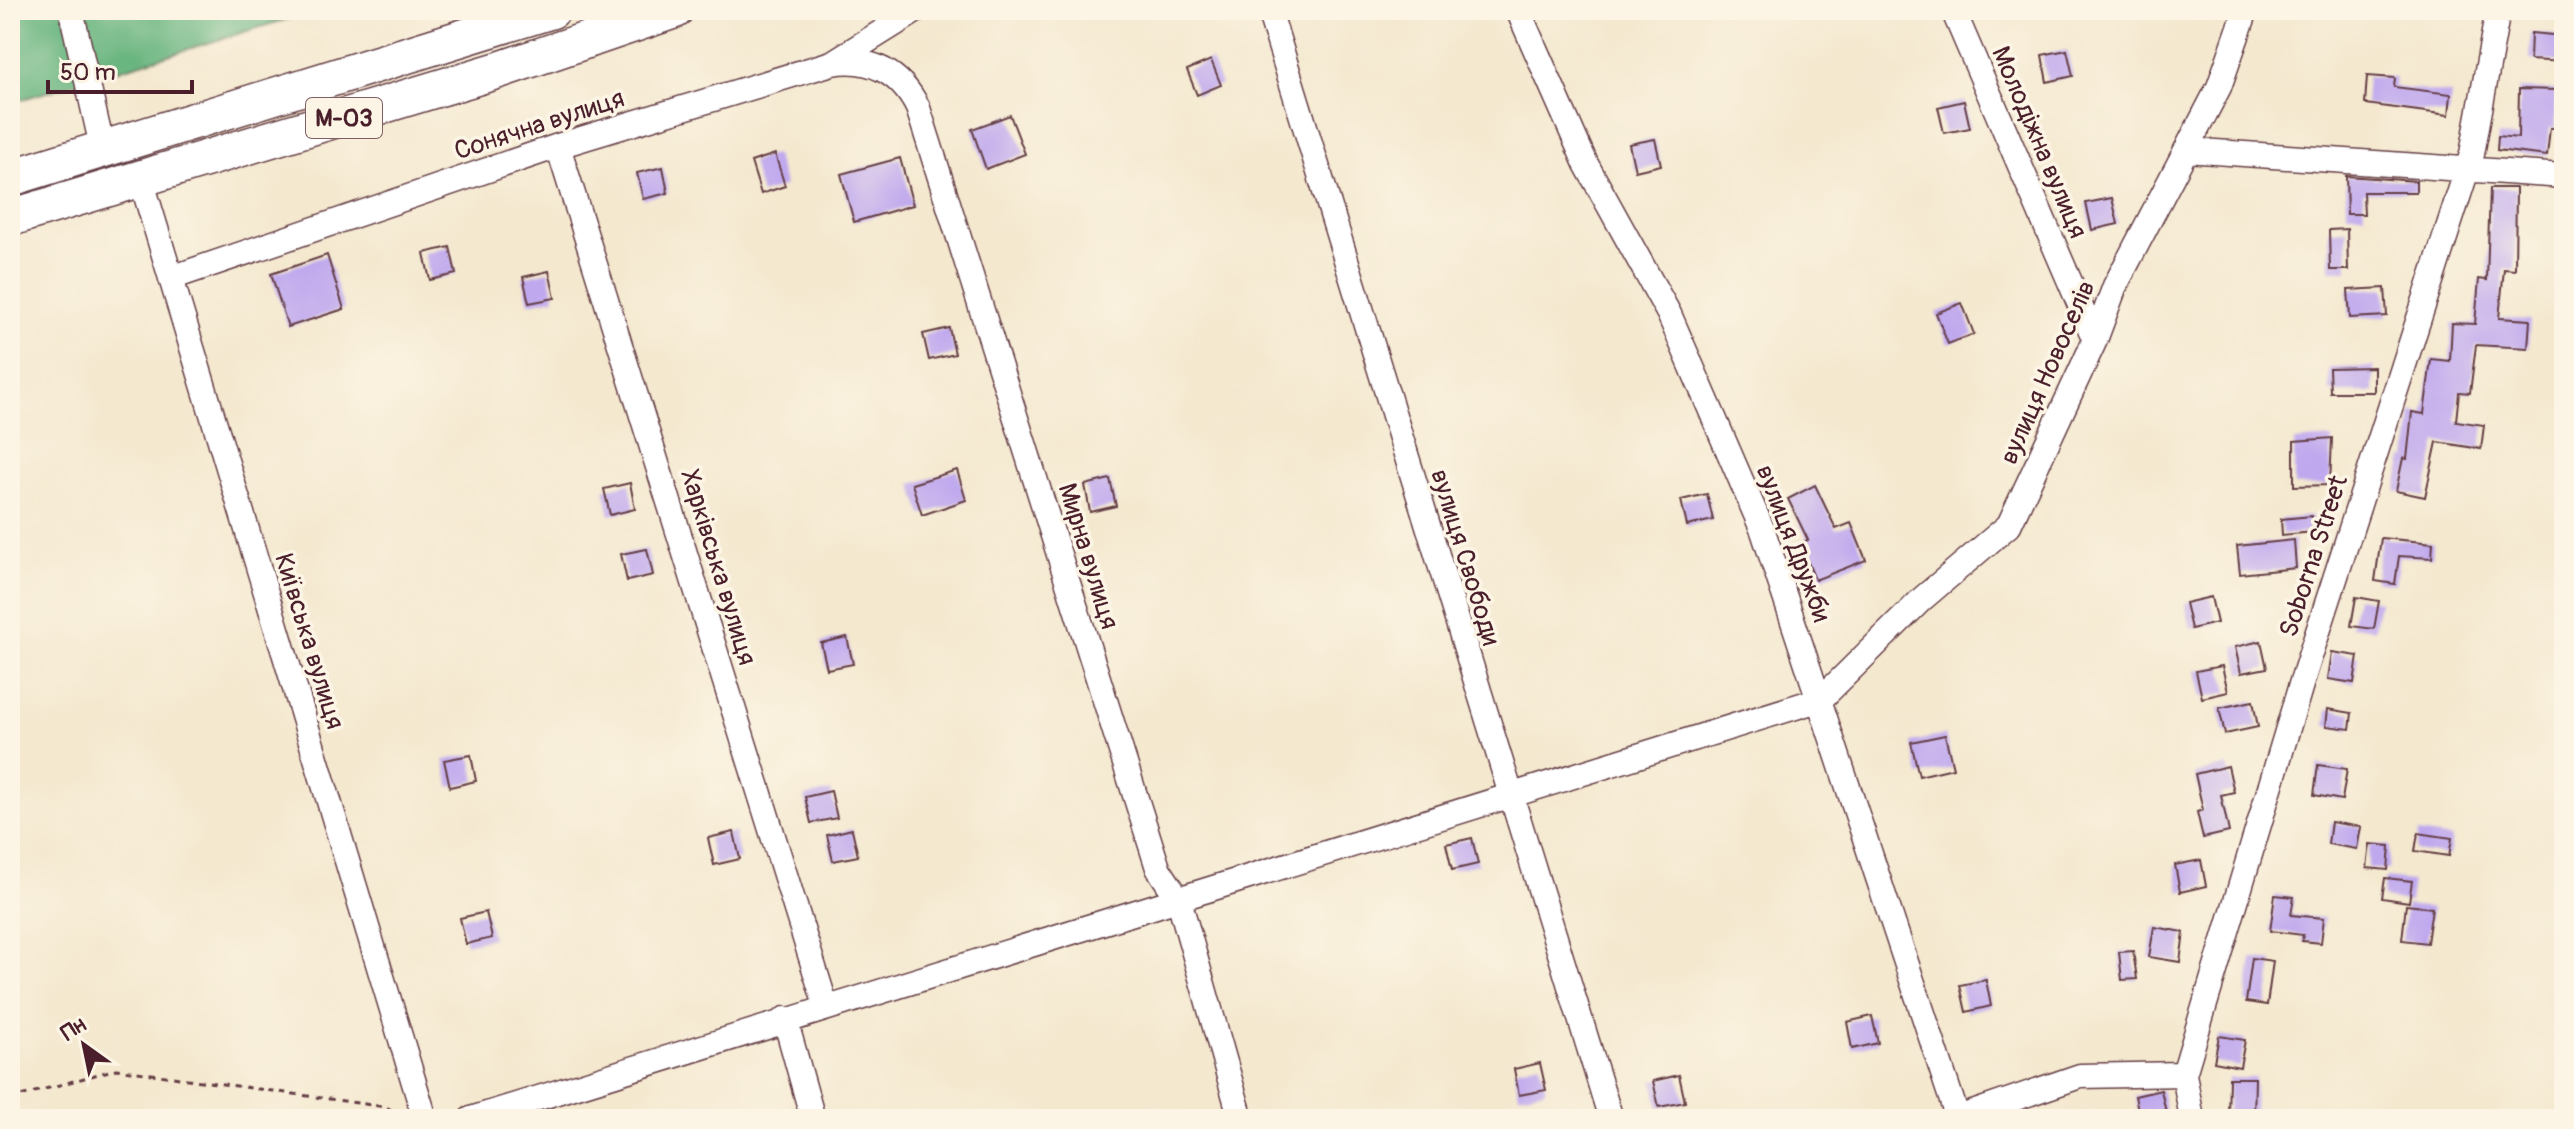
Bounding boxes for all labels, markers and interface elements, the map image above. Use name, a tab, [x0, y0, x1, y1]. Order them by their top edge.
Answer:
street label: Молодіжна вулиця	[1984, 42, 2094, 243]
scale bar	[48, 44, 192, 94]
text: 50 m	[60, 58, 116, 87]
street label: Сонячна вулиця	[450, 82, 628, 167]
road number: М-03	[306, 98, 382, 138]
street label: вулиця Новоселів	[1993, 276, 2103, 469]
street label: вулиця Дружби	[1748, 460, 1838, 627]
street label: Харківська вулиця	[673, 465, 763, 669]
street label: вулиця Свободи	[1423, 466, 1507, 649]
street label: Soborna Street	[2273, 471, 2355, 641]
street label: Мирна вулиця	[1051, 479, 1125, 633]
street label: Київська вулиця	[267, 550, 351, 733]
north arrow	[44, 1005, 124, 1085]
text: Пн	[56, 1011, 91, 1047]

